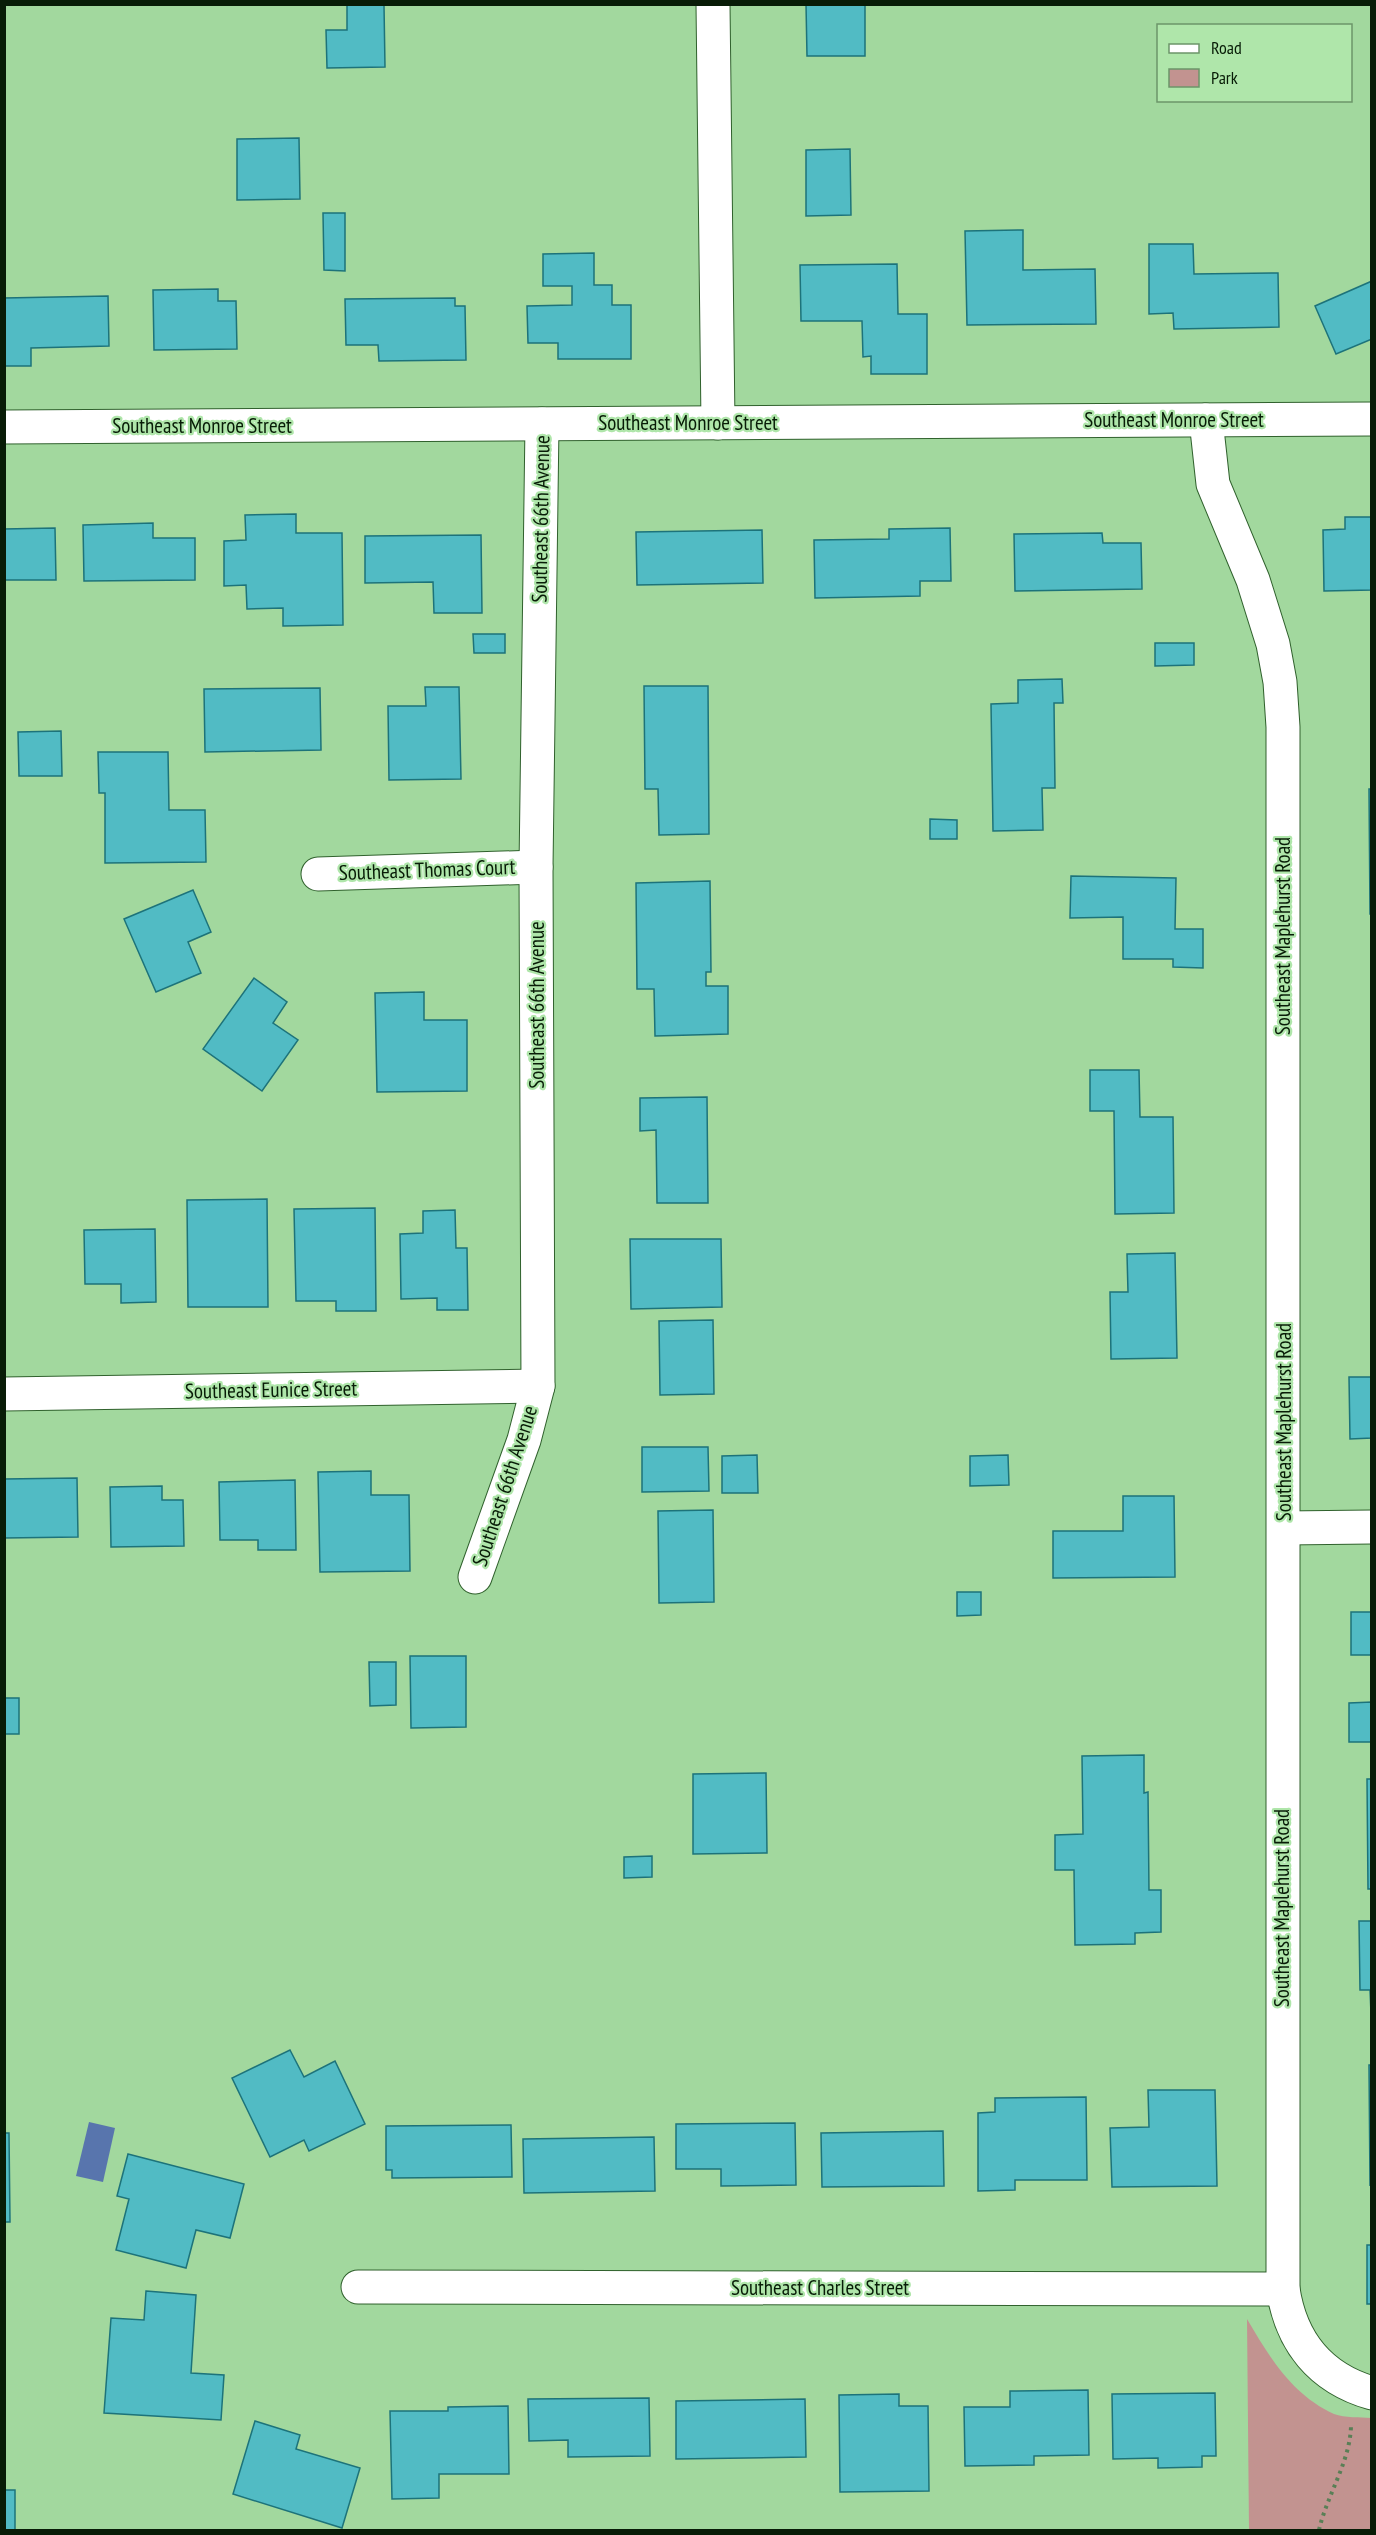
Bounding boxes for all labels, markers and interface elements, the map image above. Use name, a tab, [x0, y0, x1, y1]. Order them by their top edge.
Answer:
legend	[1157, 24, 1352, 102]
text: Road	[1211, 36, 1242, 59]
text: Park	[1211, 66, 1238, 89]
street label: Southeast Monroe Street	[1084, 406, 1264, 433]
street label: Southeast Monroe Street	[598, 409, 778, 436]
street label: Southeast Monroe Street	[112, 412, 292, 439]
street label: Southeast 66th Avenue	[526, 435, 555, 603]
street label: Southeast Maplehurst Road	[1269, 837, 1296, 1035]
street label: Southeast Thomas Court	[338, 853, 516, 886]
street label: Southeast 66th Avenue	[523, 921, 550, 1089]
street label: Southeast Maplehurst Road	[1270, 1323, 1297, 1521]
street label: Southeast Eunice Street	[185, 1374, 358, 1405]
street label: Southeast 66th Avenue	[466, 1402, 543, 1570]
street label: Southeast Maplehurst Road	[1268, 1809, 1295, 2007]
street label: Southeast Charles Street	[731, 2274, 909, 2301]

